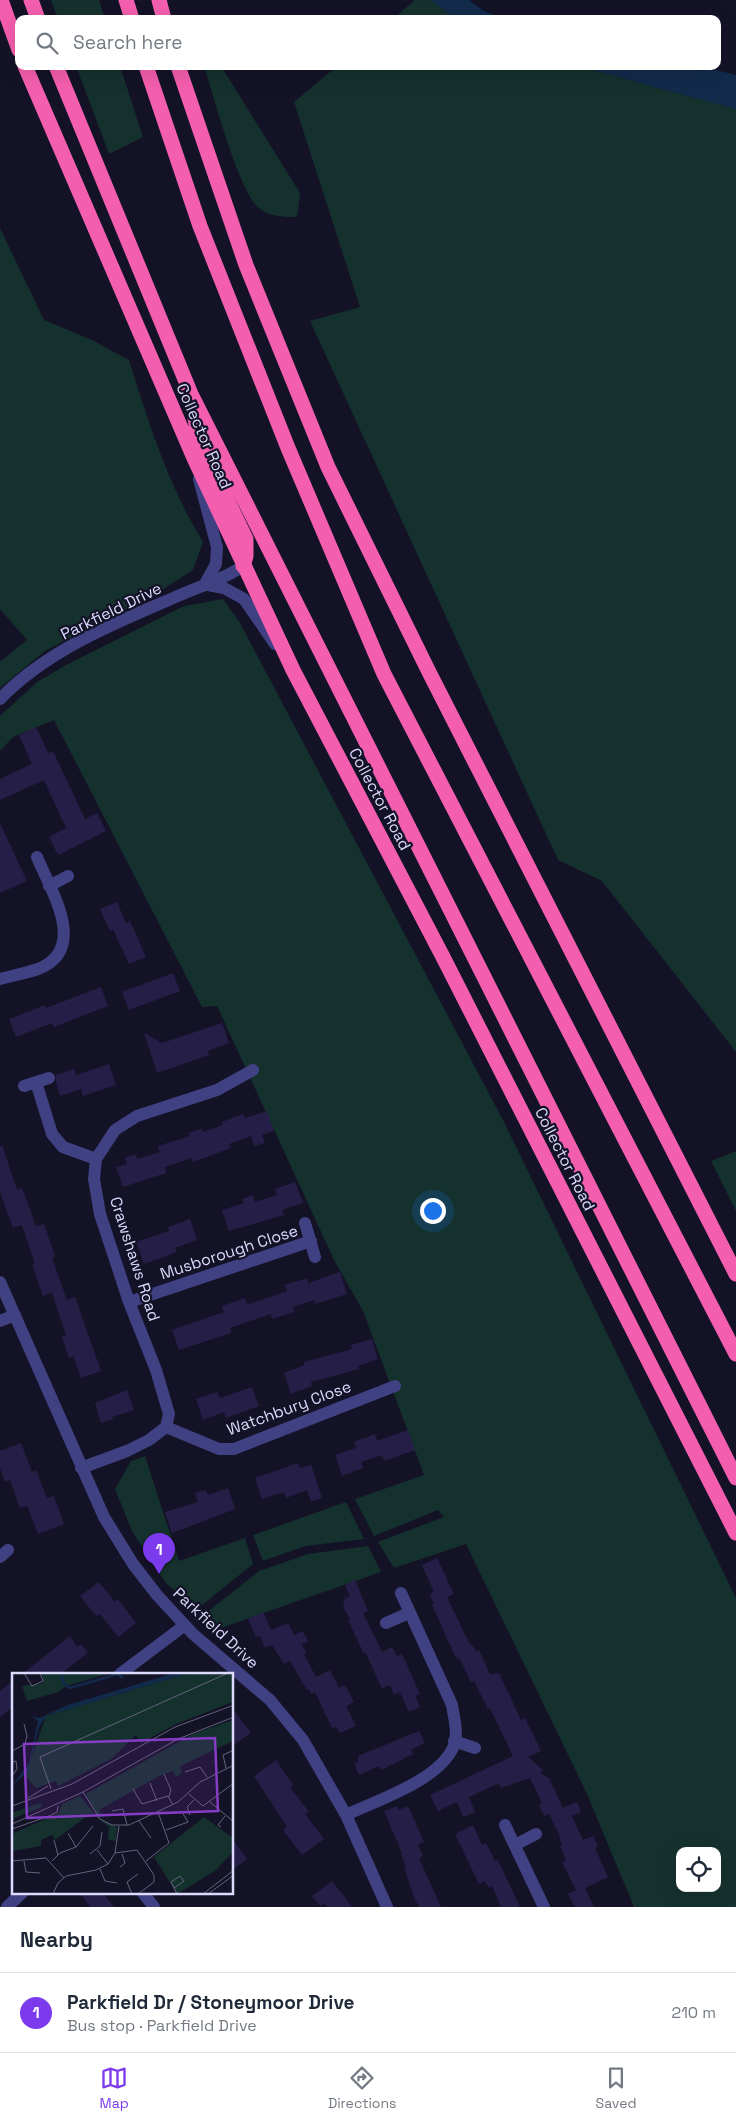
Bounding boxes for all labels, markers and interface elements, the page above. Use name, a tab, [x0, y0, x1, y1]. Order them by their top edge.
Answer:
search box	[15, 15, 721, 70]
icon: search	[33, 29, 61, 57]
text: Search here	[73, 30, 183, 55]
street label: Collector Road	[171, 380, 237, 492]
street label: Parkfield Drive	[57, 577, 165, 645]
street label: Collector Road	[344, 744, 416, 854]
street label: Collector Road	[530, 1104, 600, 1214]
street label: Crawshaws Road	[105, 1194, 165, 1324]
your location	[420, 1198, 446, 1224]
street label: Musborough Close	[157, 1220, 301, 1284]
street label: Watchbury Close	[224, 1376, 354, 1440]
pin: 1	[143, 1533, 175, 1574]
street label: Parkfield Drive	[169, 1583, 263, 1673]
inset map	[12, 1673, 234, 1894]
map controls	[676, 1847, 721, 1892]
button: locate	[676, 1847, 721, 1892]
text: Nearby	[20, 1926, 93, 1953]
text: Parkfield Dr / Stoneymoor Drive	[67, 1990, 355, 2015]
text: 1	[32, 2002, 40, 2023]
text: 210 m	[672, 2002, 716, 2023]
text: Bus stop · Parkfield Drive	[67, 2015, 257, 2036]
tab: Map	[100, 2064, 129, 2112]
tab: Directions	[328, 2064, 396, 2112]
tab: Saved	[596, 2064, 636, 2112]

